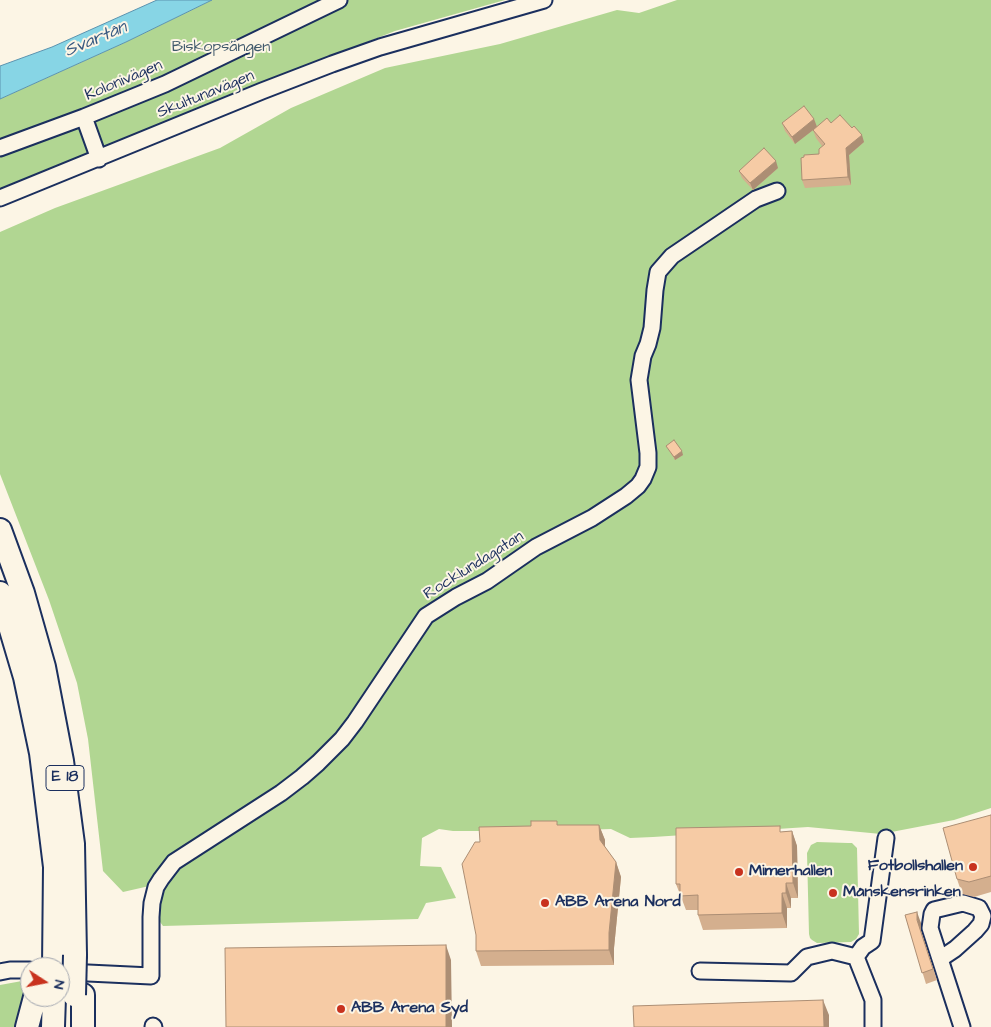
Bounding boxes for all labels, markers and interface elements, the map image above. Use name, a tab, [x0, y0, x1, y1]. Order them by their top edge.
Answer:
water label: Svartån	[62, 17, 130, 63]
park label: Biskopsängen	[172, 38, 270, 58]
street label: Kolonivägen	[83, 56, 165, 106]
street label: Skultunavägen	[155, 67, 257, 123]
street label: Rocklundagatan	[420, 528, 528, 604]
road number: E 18	[46, 766, 84, 790]
place label: Fotbollshallen	[868, 857, 963, 877]
marker: Fotbollshallen	[967, 861, 979, 873]
place label: Mimerhallen	[749, 862, 832, 882]
marker: Mimerhallen	[733, 866, 745, 878]
place label: Månskensrinken	[843, 883, 961, 903]
marker: Månskensrinken	[827, 887, 839, 899]
place label: ABB Arena Nord	[555, 893, 681, 913]
marker: ABB Arena Nord	[539, 897, 551, 909]
north arrow	[20, 957, 70, 1007]
text: N	[48, 978, 69, 991]
place label: ABB Arena Syd	[351, 999, 468, 1019]
marker: ABB Arena Syd	[335, 1003, 347, 1015]

